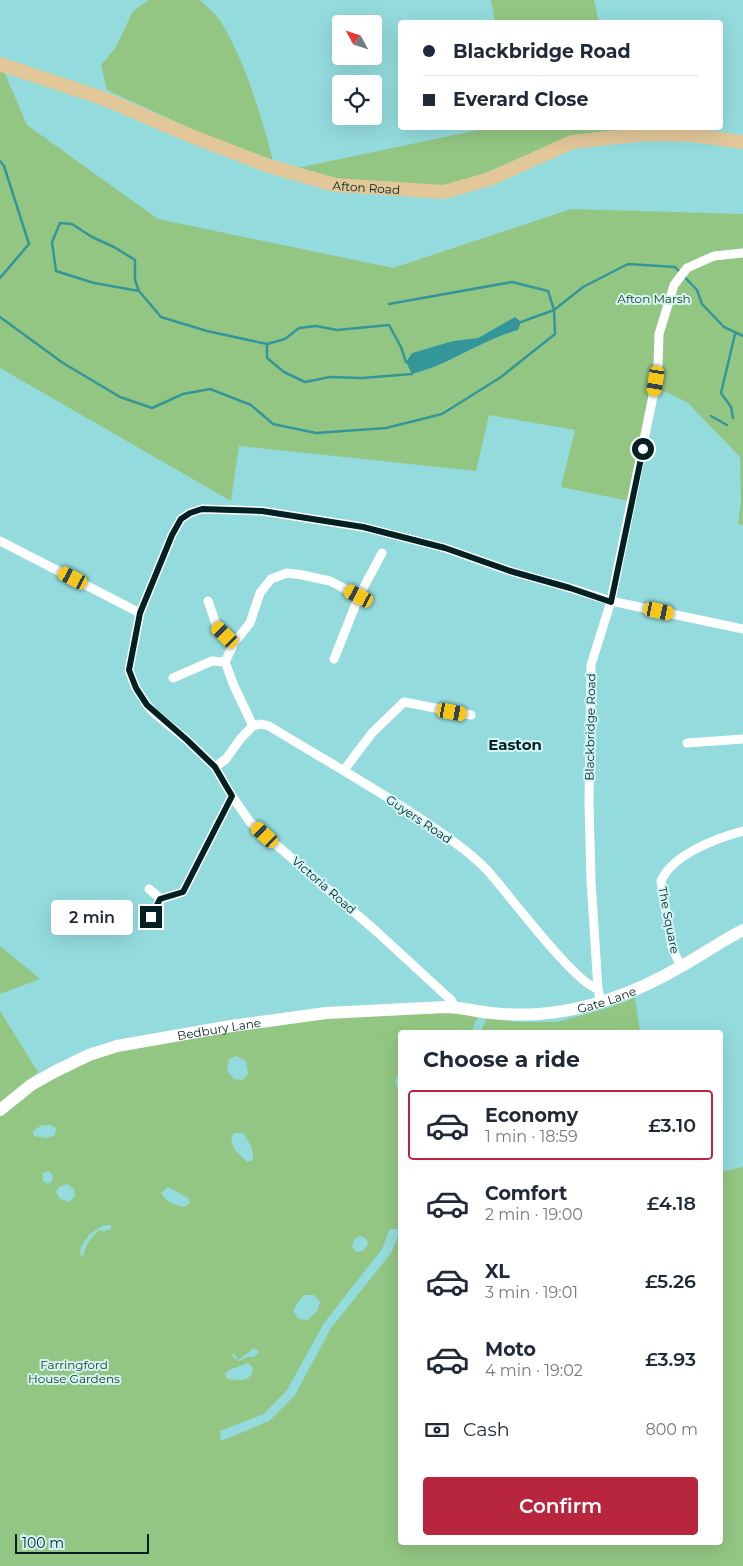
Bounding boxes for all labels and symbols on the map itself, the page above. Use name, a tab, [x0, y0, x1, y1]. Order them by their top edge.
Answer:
north arrow	[332, 15, 382, 65]
street label: Afton Road	[332, 177, 401, 197]
park label: Afton Marsh	[617, 291, 691, 306]
car	[646, 365, 665, 397]
route start	[632, 438, 654, 460]
car	[56, 565, 89, 591]
car	[342, 583, 375, 609]
car	[642, 601, 675, 621]
car	[209, 619, 240, 651]
street label: Blackbridge Road	[582, 673, 598, 781]
car	[435, 702, 468, 722]
district label: Easton	[488, 735, 542, 754]
street label: Guyers Road	[383, 792, 455, 846]
car	[248, 819, 281, 851]
street label: Victoria Road	[289, 853, 359, 917]
street label: The Square	[655, 885, 683, 955]
callout: 2 min	[51, 900, 134, 934]
route end	[140, 906, 162, 928]
street label: Gate Lane	[576, 983, 638, 1016]
street label: Bedbury Lane	[176, 1015, 262, 1043]
park label: Farringford House Gardens	[28, 1357, 120, 1386]
scale bar	[15, 1531, 149, 1554]

